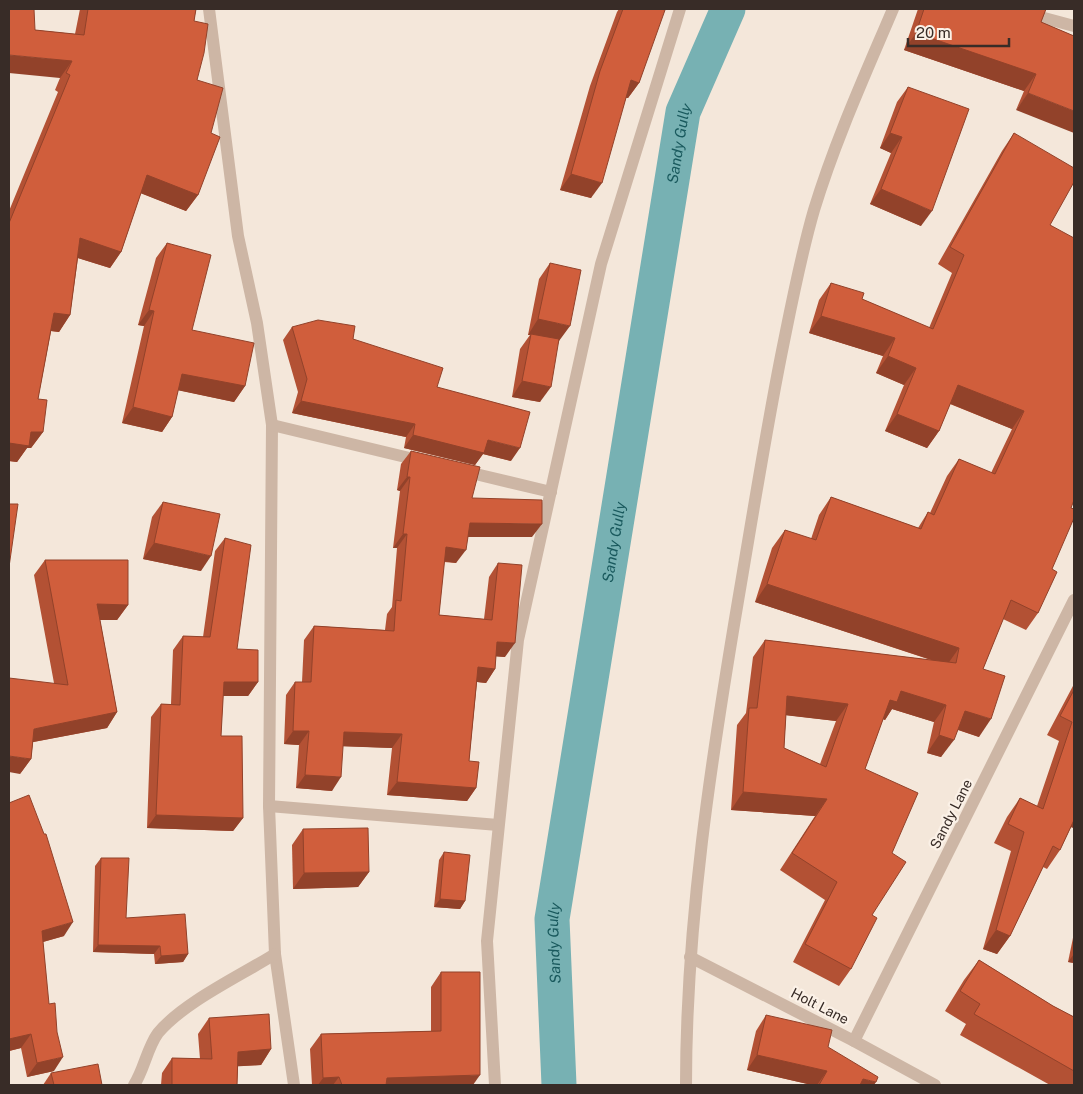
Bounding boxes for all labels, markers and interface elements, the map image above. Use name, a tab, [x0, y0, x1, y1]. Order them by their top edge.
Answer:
scale bar	[908, 15, 1009, 47]
text: 20 m	[916, 24, 951, 41]
water label: Sandy Gully	[663, 100, 694, 185]
water label: Sandy Gully	[598, 500, 628, 584]
street label: Sandy Lane	[927, 776, 975, 851]
water label: Sandy Gully	[543, 901, 563, 984]
street label: Holt Lane	[788, 985, 852, 1027]

